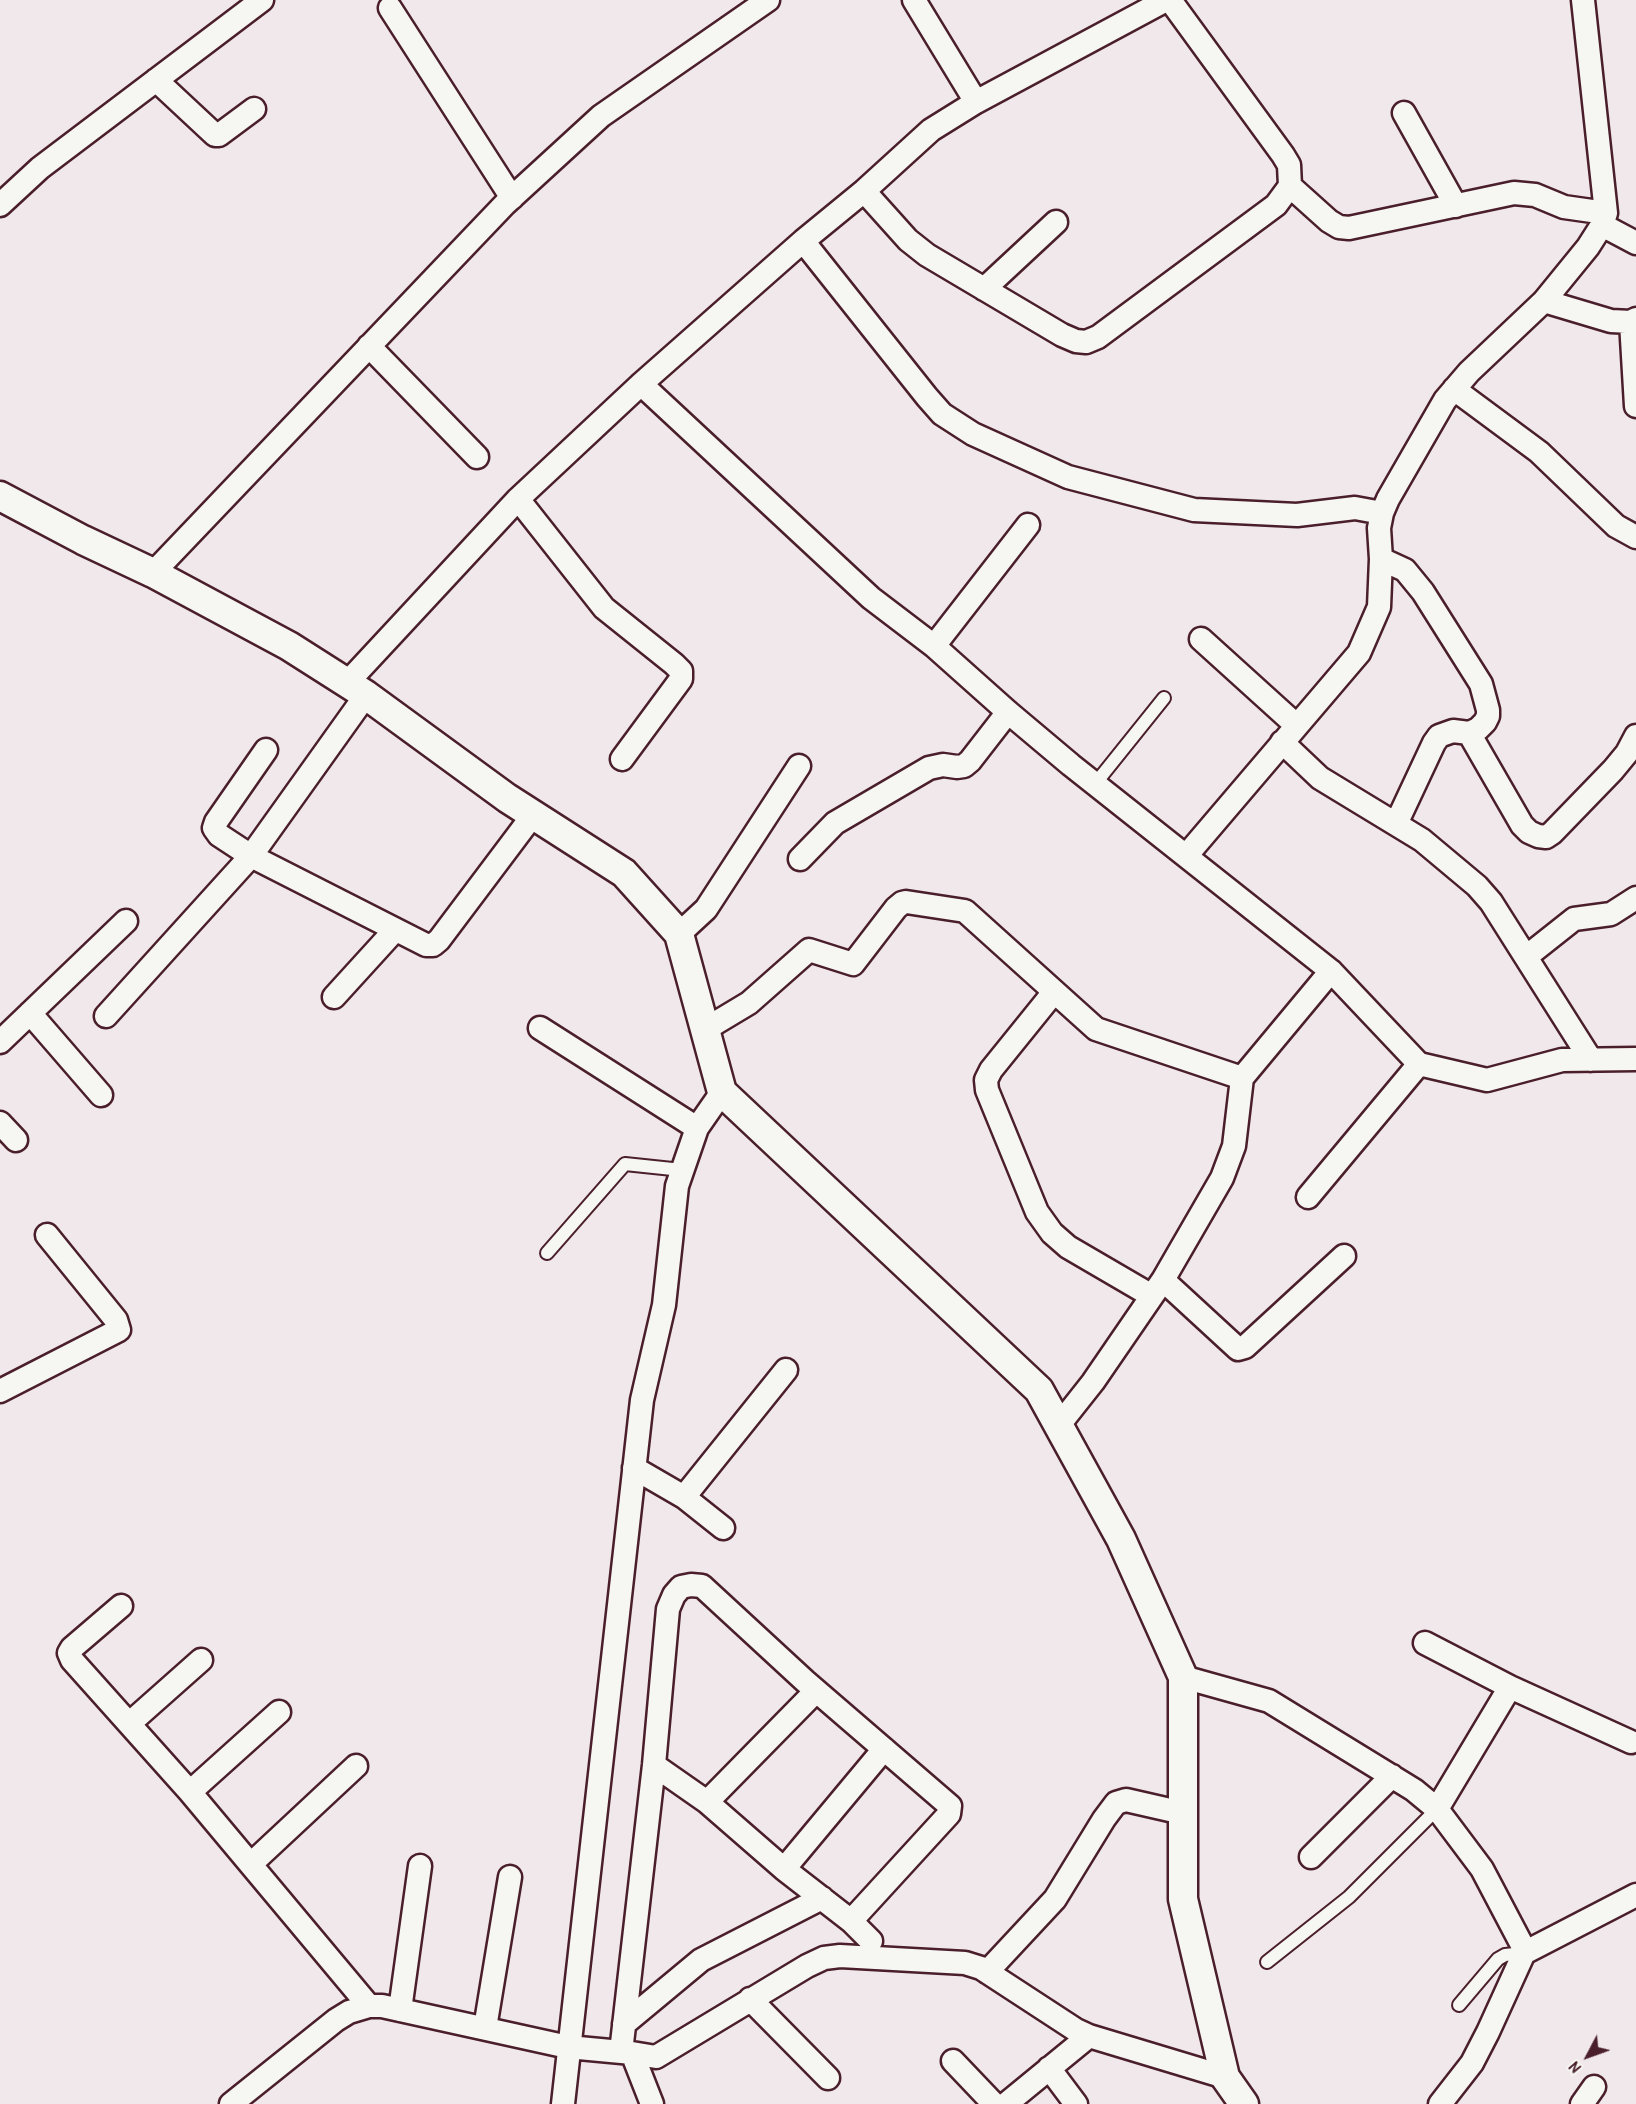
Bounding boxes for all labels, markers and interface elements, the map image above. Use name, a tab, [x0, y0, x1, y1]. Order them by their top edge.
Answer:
north arrow	[1558, 2026, 1618, 2086]
text: N	[1563, 2057, 1586, 2078]

